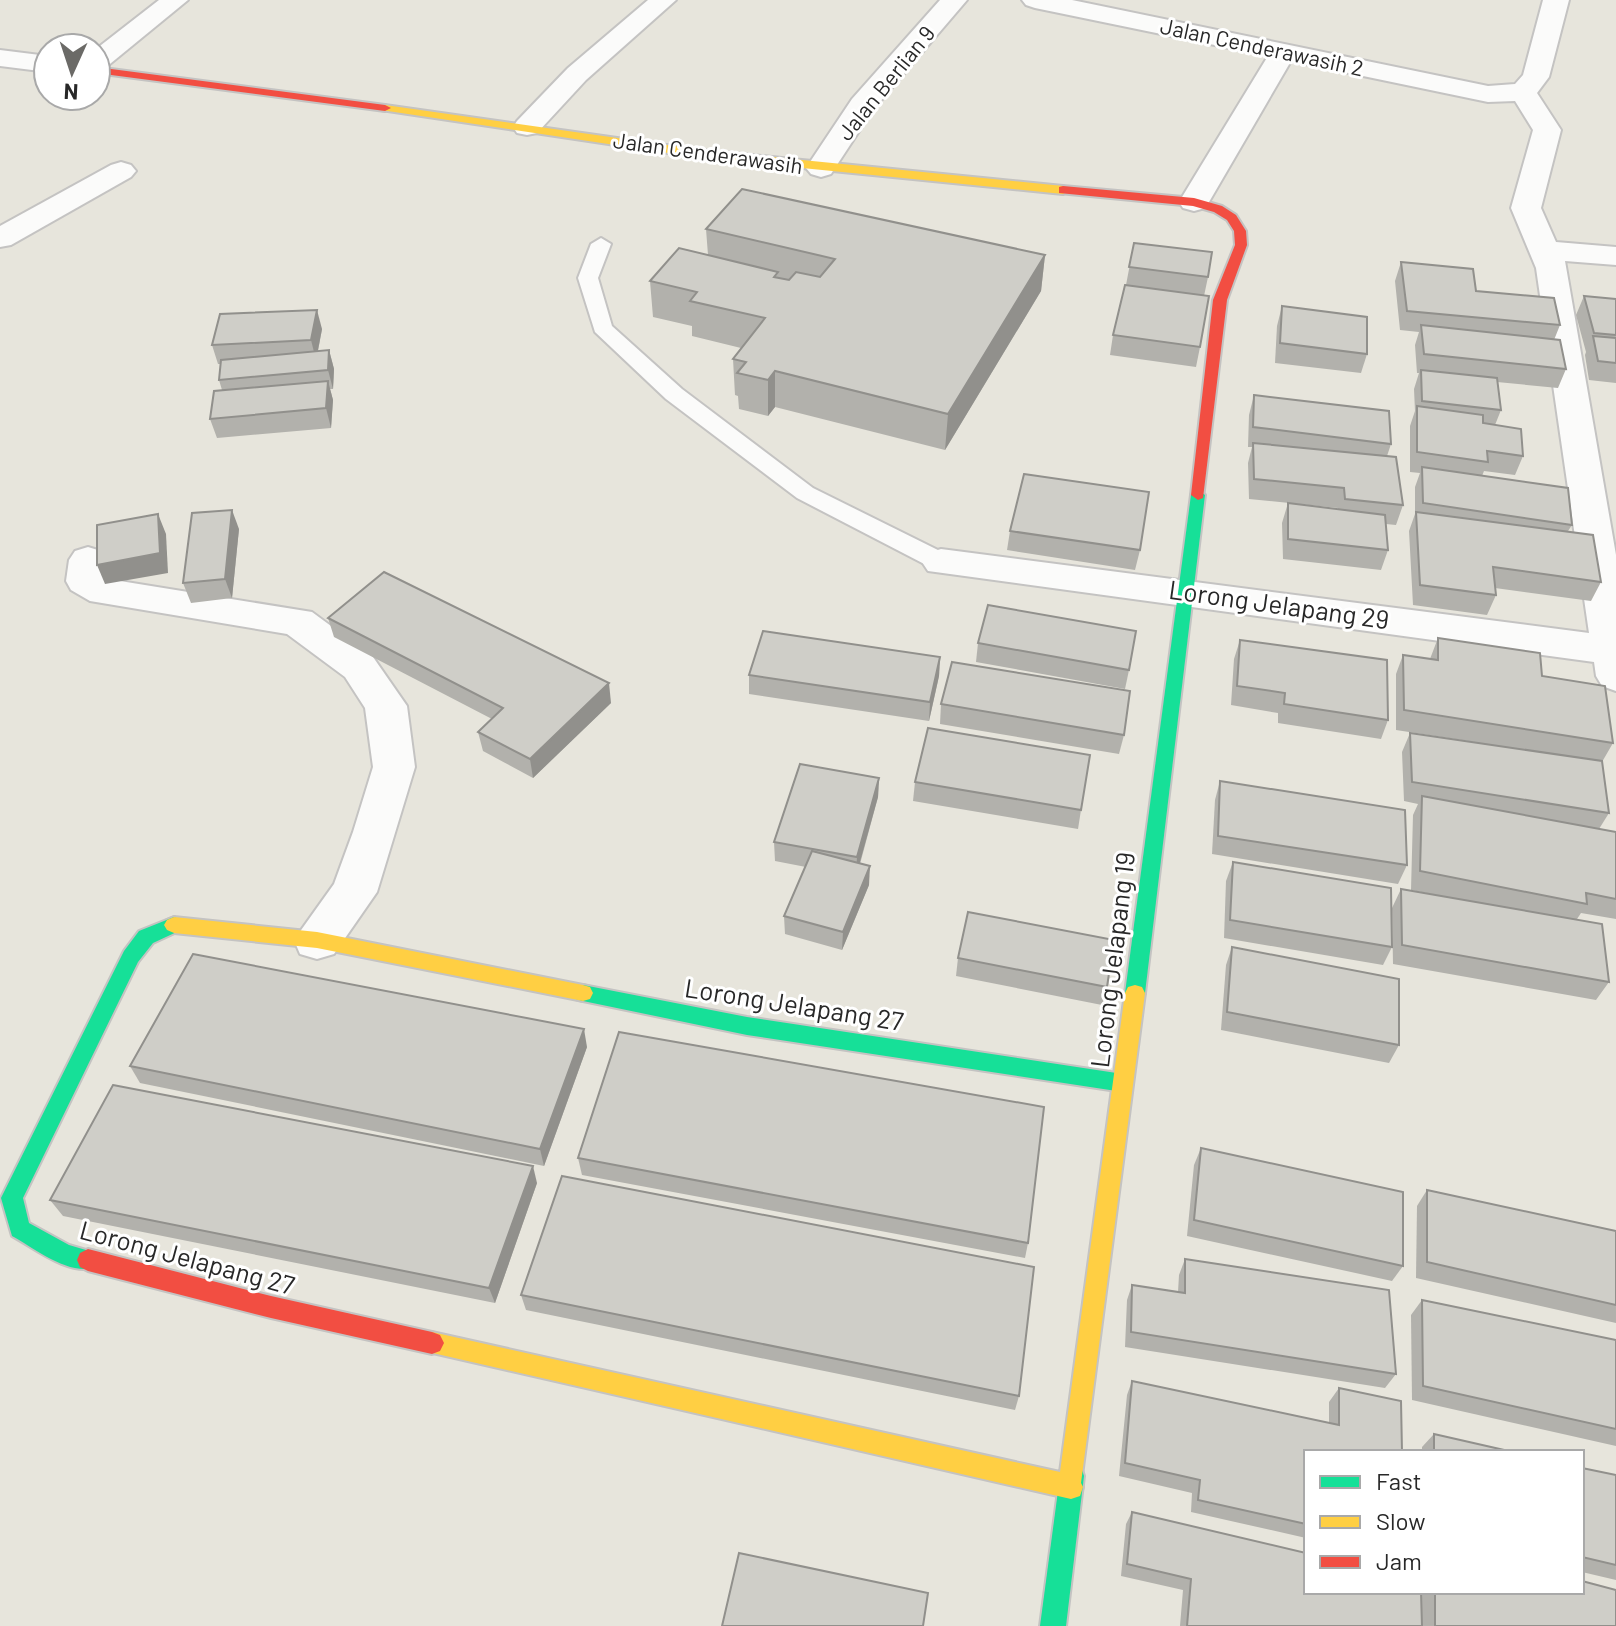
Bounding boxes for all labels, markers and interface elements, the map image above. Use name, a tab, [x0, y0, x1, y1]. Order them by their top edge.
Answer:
street label: Jalan Cenderawasih 2	[1158, 12, 1366, 80]
street label: Jalan Berlian 9	[831, 20, 939, 145]
north arrow	[32, 32, 112, 112]
text: N	[63, 80, 79, 106]
street label: Jalan Cenderawasih	[612, 126, 805, 178]
street label: Lorong Jelapang 29	[1167, 573, 1391, 634]
street label: Lorong Jelapang 19	[1083, 850, 1140, 1069]
street label: Lorong Jelapang 27	[683, 971, 906, 1036]
street label: Lorong Jelapang 27	[77, 1213, 298, 1300]
legend	[1304, 1450, 1584, 1594]
text: Fast	[1376, 1466, 1421, 1495]
text: Slow	[1376, 1506, 1425, 1535]
text: Jam	[1376, 1546, 1422, 1575]

